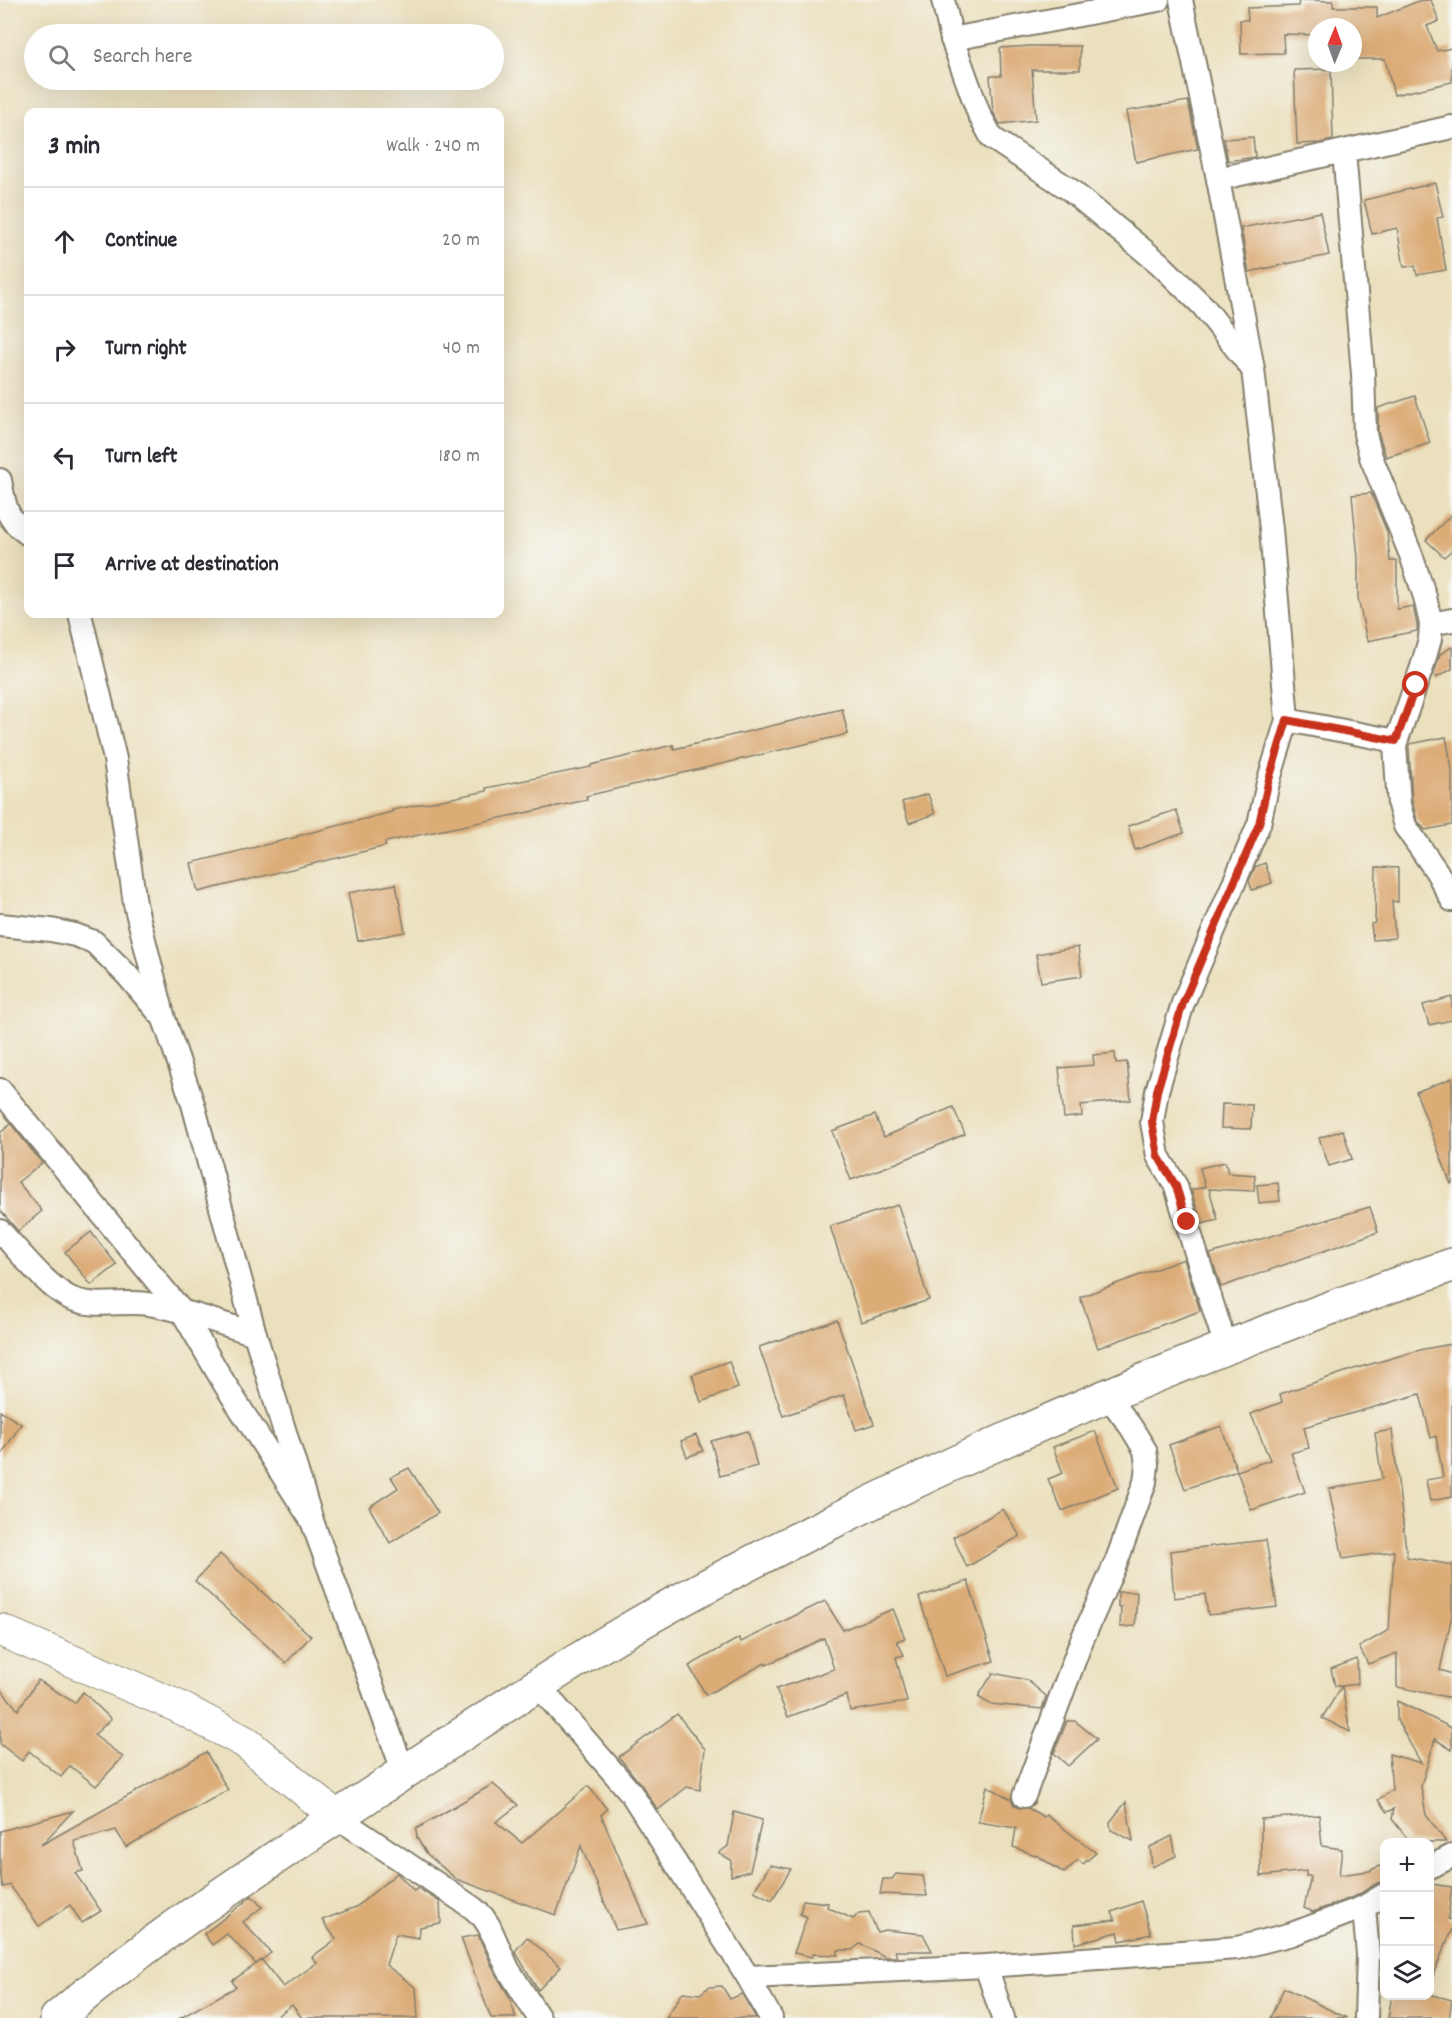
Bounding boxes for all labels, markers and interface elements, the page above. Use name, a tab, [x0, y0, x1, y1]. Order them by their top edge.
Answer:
north arrow	[1308, 18, 1362, 72]
search box	[24, 24, 504, 90]
icon: search	[45, 41, 78, 74]
text: Search here	[93, 42, 192, 73]
text: 3 min	[48, 129, 100, 166]
text: Walk · 240 m	[386, 133, 480, 161]
icon: ahead	[48, 225, 81, 258]
text: Continue	[105, 226, 177, 257]
text: 20 m	[442, 227, 480, 255]
icon: right	[48, 333, 81, 366]
text: Turn right	[105, 334, 187, 365]
text: 40 m	[442, 335, 480, 363]
icon: left	[48, 441, 81, 474]
text: Turn left	[105, 442, 177, 473]
text: 180 m	[438, 443, 480, 471]
icon: arrive	[48, 549, 81, 582]
text: Arrive at destination	[105, 550, 279, 581]
route start	[1402, 671, 1428, 697]
route end	[1173, 1208, 1199, 1234]
map controls	[1380, 1838, 1434, 2000]
button: +	[1380, 1838, 1434, 1892]
button: −	[1380, 1892, 1434, 1946]
button: layers	[1380, 1946, 1434, 2000]

